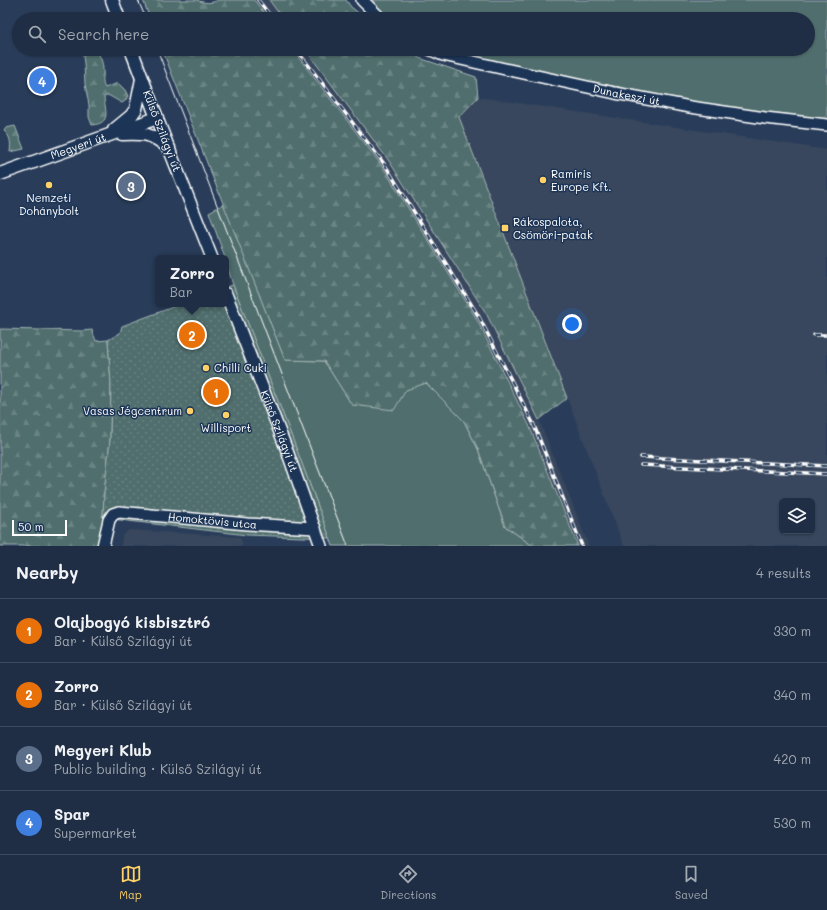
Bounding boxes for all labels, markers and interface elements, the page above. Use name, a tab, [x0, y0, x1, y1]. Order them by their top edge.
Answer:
search box	[12, 12, 815, 56]
icon: search	[26, 23, 48, 45]
text: Search here	[58, 24, 149, 44]
pin: 4	[29, 66, 55, 96]
street label: Dunakeszi út	[591, 80, 662, 108]
street label: Külső Szilágyi út	[140, 88, 185, 174]
street label: Megyeri út	[48, 129, 108, 162]
place label: Ramiris Europe Kft.	[551, 166, 612, 194]
pin: 3	[118, 171, 144, 201]
marker: Ramiris Europe Kft.	[538, 175, 548, 185]
marker: Nemzeti Dohánybolt	[44, 180, 54, 190]
place label: Nemzeti Dohánybolt	[19, 190, 79, 218]
place label: Rákospalota, Csömöri-patak	[513, 214, 593, 242]
marker: Rákospalota, Csömöri-patak	[500, 223, 510, 233]
popup	[155, 255, 229, 307]
text: Zorro	[170, 263, 214, 283]
text: Bar	[170, 283, 192, 300]
your location	[562, 314, 582, 334]
pin: 2	[179, 320, 205, 350]
place label: Chilli Cuki	[214, 360, 267, 375]
marker: Chilli Cuki	[201, 363, 211, 373]
pin: 1	[203, 377, 229, 407]
street label: Külső Szilágyi út	[257, 388, 302, 474]
place label: Vasas Jégcentrum	[83, 403, 182, 418]
marker: Vasas Jégcentrum	[185, 406, 195, 416]
marker: Willisport	[221, 410, 231, 420]
place label: Willisport	[201, 420, 252, 435]
map controls	[779, 498, 815, 534]
button: layers	[779, 498, 815, 534]
street label: Homoktövis utca	[167, 509, 257, 532]
scale bar	[12, 518, 67, 537]
text: 50 m	[18, 519, 44, 534]
text: Nearby	[16, 561, 78, 583]
text: 4 results	[756, 564, 811, 581]
text: Olajbogyó kisbisztró	[54, 612, 210, 632]
text: 1	[26, 622, 32, 639]
text: 330 m	[773, 622, 811, 639]
text: Bar · Külső Szilágyi út	[54, 632, 192, 649]
text: Zorro	[54, 676, 99, 696]
text: 2	[25, 686, 33, 703]
text: 340 m	[773, 686, 811, 703]
text: Bar · Külső Szilágyi út	[54, 696, 192, 713]
text: Megyeri Klub	[54, 740, 151, 760]
text: 3	[25, 750, 33, 767]
text: 420 m	[774, 750, 811, 767]
text: Public building · Külső Szilágyi út	[54, 760, 262, 777]
text: Spar	[54, 804, 90, 824]
text: 4	[25, 814, 33, 831]
text: 530 m	[773, 814, 811, 831]
text: Supermarket	[54, 824, 137, 841]
tab: Map	[119, 863, 142, 902]
tab: Directions	[380, 863, 436, 902]
tab: Saved	[675, 863, 708, 902]

